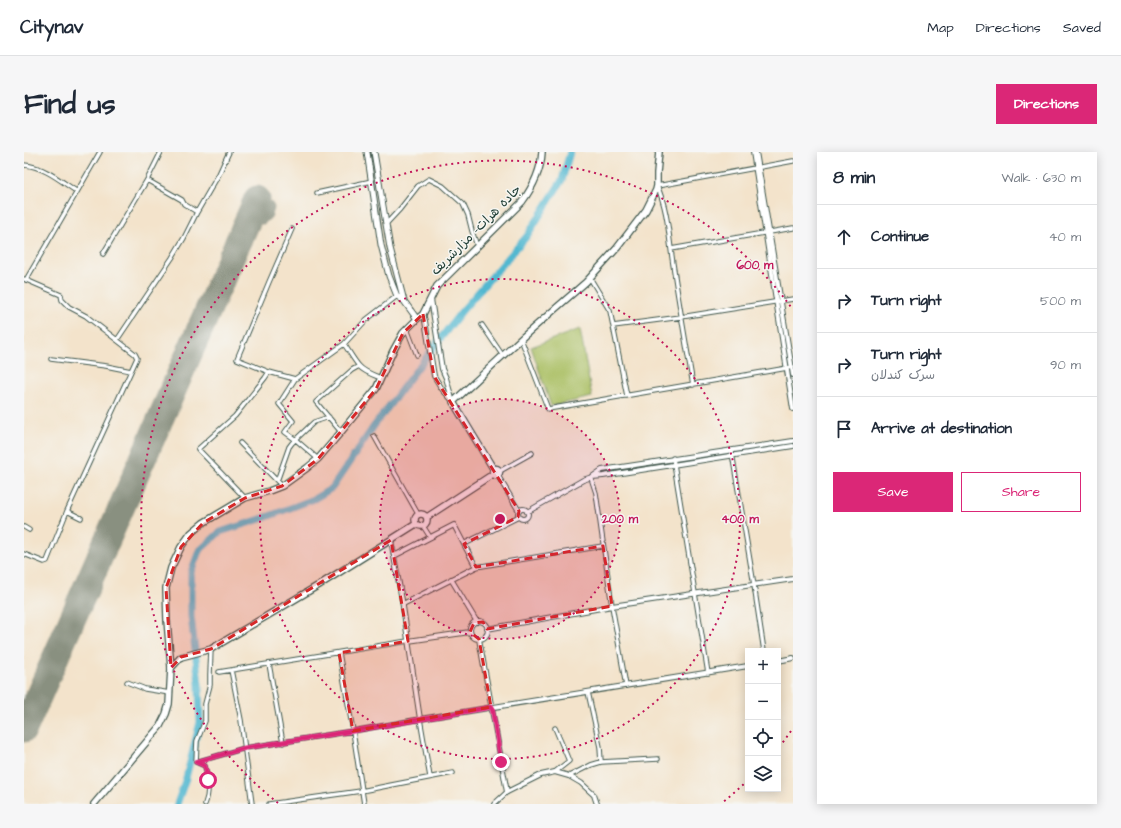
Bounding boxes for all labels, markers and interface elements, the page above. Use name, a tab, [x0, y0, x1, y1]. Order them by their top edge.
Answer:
text: Citynav	[20, 14, 83, 41]
text: Map	[927, 18, 954, 38]
text: Directions	[976, 18, 1041, 38]
text: Saved	[1063, 18, 1101, 38]
button: Directions	[996, 84, 1097, 124]
text: Find us	[24, 85, 115, 124]
text: 8 min	[833, 166, 875, 190]
text: Walk · 630 m	[1002, 169, 1081, 187]
street label: جاده هرات- مزارشریف	[427, 181, 525, 279]
icon: ahead	[833, 226, 855, 248]
text: Continue	[871, 226, 929, 247]
text: 40 m	[1049, 228, 1081, 246]
text: 600 m	[737, 257, 774, 274]
icon: right	[833, 290, 855, 312]
text: Turn right	[871, 290, 942, 311]
text: 500 m	[1040, 292, 1081, 310]
text: Turn right	[871, 344, 942, 365]
icon: right	[833, 354, 855, 376]
text: 90 m	[1050, 356, 1081, 374]
text: سرک کندلان	[871, 366, 935, 384]
icon: arrive	[833, 418, 855, 440]
text: Arrive at destination	[871, 418, 1012, 439]
button: Save	[833, 472, 953, 512]
button: Share	[961, 472, 1081, 512]
text: 200 m	[601, 511, 639, 528]
text: 400 m	[721, 511, 759, 528]
centre of rings	[493, 512, 507, 526]
map controls	[745, 648, 781, 792]
button: +	[745, 648, 781, 684]
button: −	[745, 684, 781, 720]
button: locate	[745, 720, 781, 756]
route end	[492, 753, 510, 771]
button: layers	[745, 756, 781, 792]
route start	[199, 771, 217, 789]

